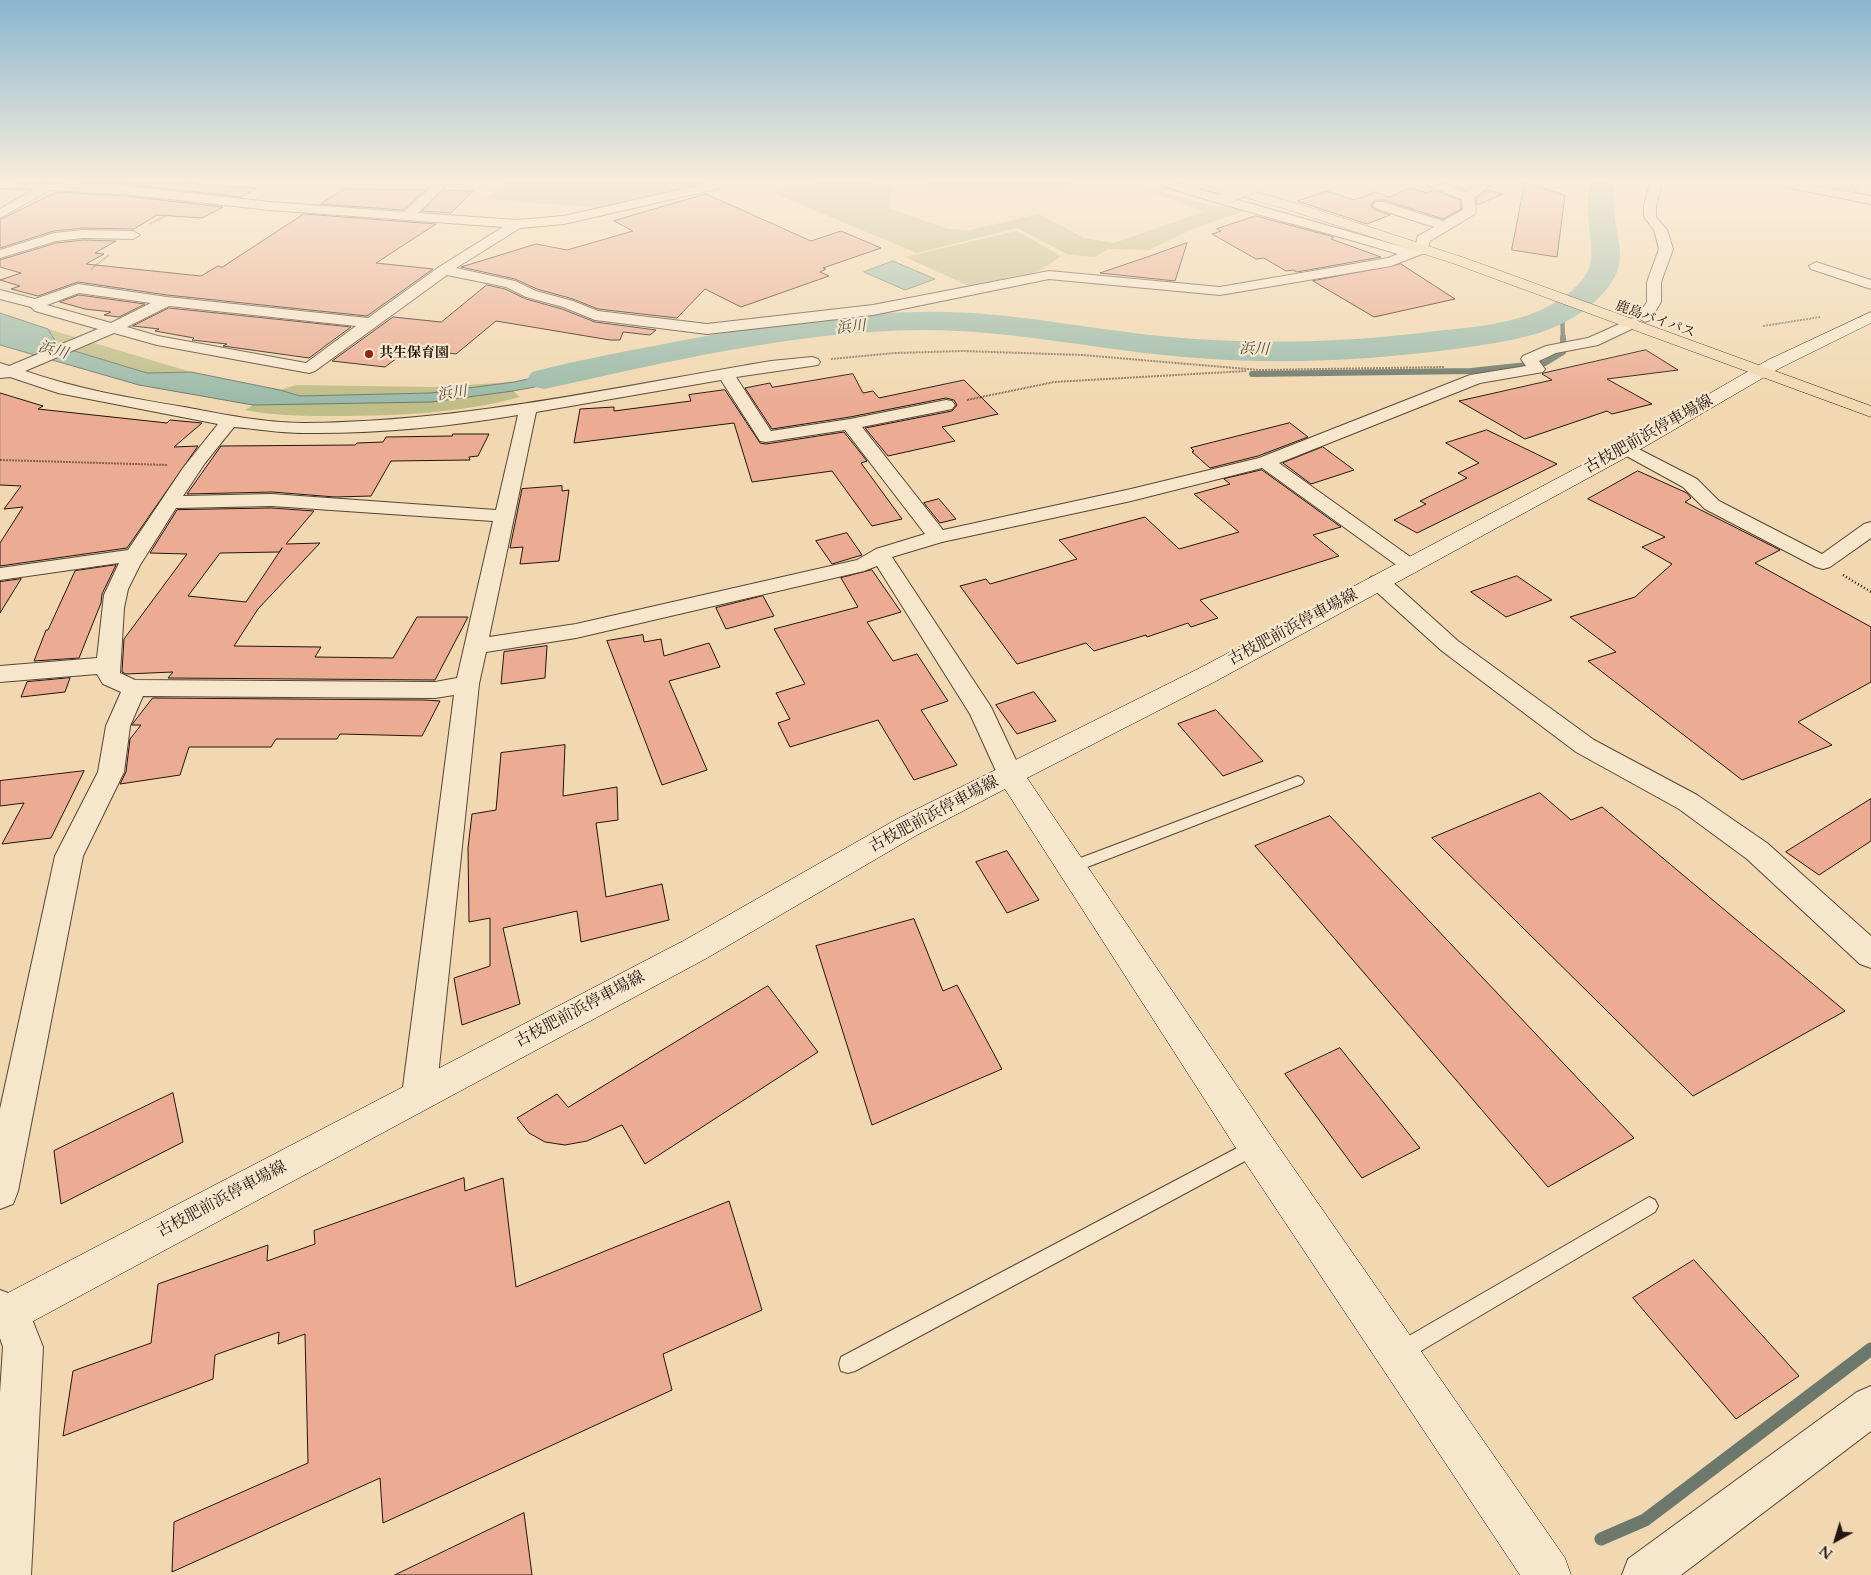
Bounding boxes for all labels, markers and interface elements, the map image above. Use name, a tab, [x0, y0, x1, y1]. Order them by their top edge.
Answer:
street label: 鹿島バイパス	[1613, 298, 1697, 342]
water label: 浜川	[835, 317, 867, 339]
water label: 浜川	[36, 338, 70, 364]
water label: 浜川	[1239, 340, 1269, 360]
place label: 共生保育園	[379, 346, 449, 362]
marker: 共生保育園	[363, 348, 375, 360]
water label: 浜川	[436, 383, 468, 405]
street label: 古枝肥前浜停車場線	[1581, 392, 1717, 478]
street label: 古枝肥前浜停車場線	[1225, 586, 1361, 670]
street label: 古枝肥前浜停車場線	[866, 773, 1002, 857]
street label: 古枝肥前浜停車場線	[512, 968, 648, 1052]
street label: 古枝肥前浜停車場線	[154, 1158, 290, 1242]
north arrow	[1811, 1515, 1861, 1565]
text: N	[1816, 1541, 1837, 1563]

